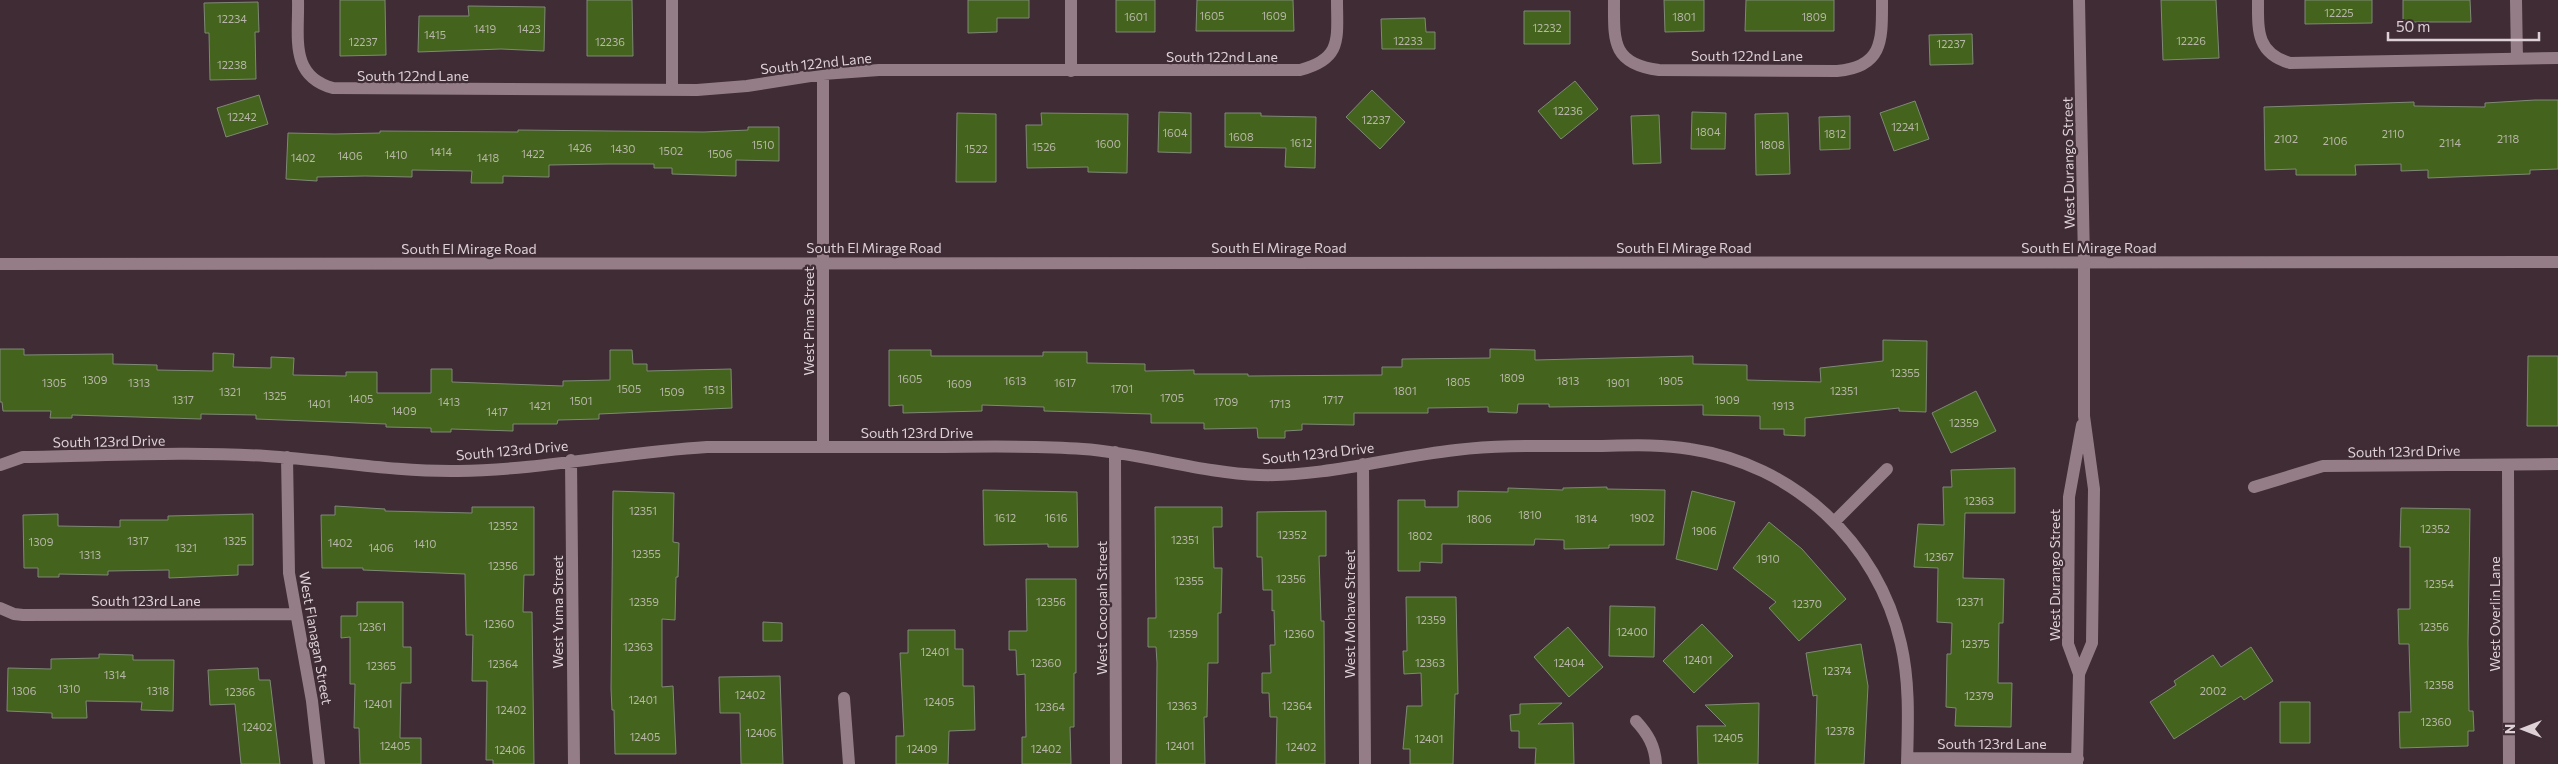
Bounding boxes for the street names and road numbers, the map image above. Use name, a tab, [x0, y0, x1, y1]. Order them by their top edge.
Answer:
street label: South 122nd Lane	[1691, 47, 1803, 64]
street label: South 122nd Lane	[1166, 48, 1278, 65]
street label: South 122nd Lane	[759, 49, 873, 77]
street label: South 122nd Lane	[357, 67, 469, 84]
street label: West Durango Street	[2058, 96, 2078, 229]
street label: South El Mirage Road	[806, 239, 942, 256]
street label: South El Mirage Road	[1211, 239, 1347, 256]
street label: South El Mirage Road	[1616, 239, 1752, 256]
street label: South El Mirage Road	[2021, 239, 2157, 256]
street label: South El Mirage Road	[401, 240, 537, 257]
street label: West Pima Street	[800, 266, 817, 376]
street label: South 123rd Drive	[861, 424, 973, 441]
street label: South 123rd Drive	[53, 432, 165, 450]
street label: South 123rd Drive	[455, 437, 569, 463]
street label: South 123rd Drive	[1261, 439, 1375, 467]
street label: South 123rd Drive	[2348, 442, 2460, 460]
street label: West Durango Street	[2046, 509, 2063, 641]
street label: West Cocopah Street	[1093, 540, 1110, 675]
street label: West Mohave Street	[1341, 549, 1358, 678]
street label: West Yuma Street	[549, 555, 566, 669]
street label: West Overlin Lane	[2486, 556, 2503, 672]
street label: West Flanagan Street	[296, 570, 336, 706]
street label: South 123rd Lane	[91, 592, 201, 609]
street label: South 123rd Lane	[1937, 735, 2047, 752]

